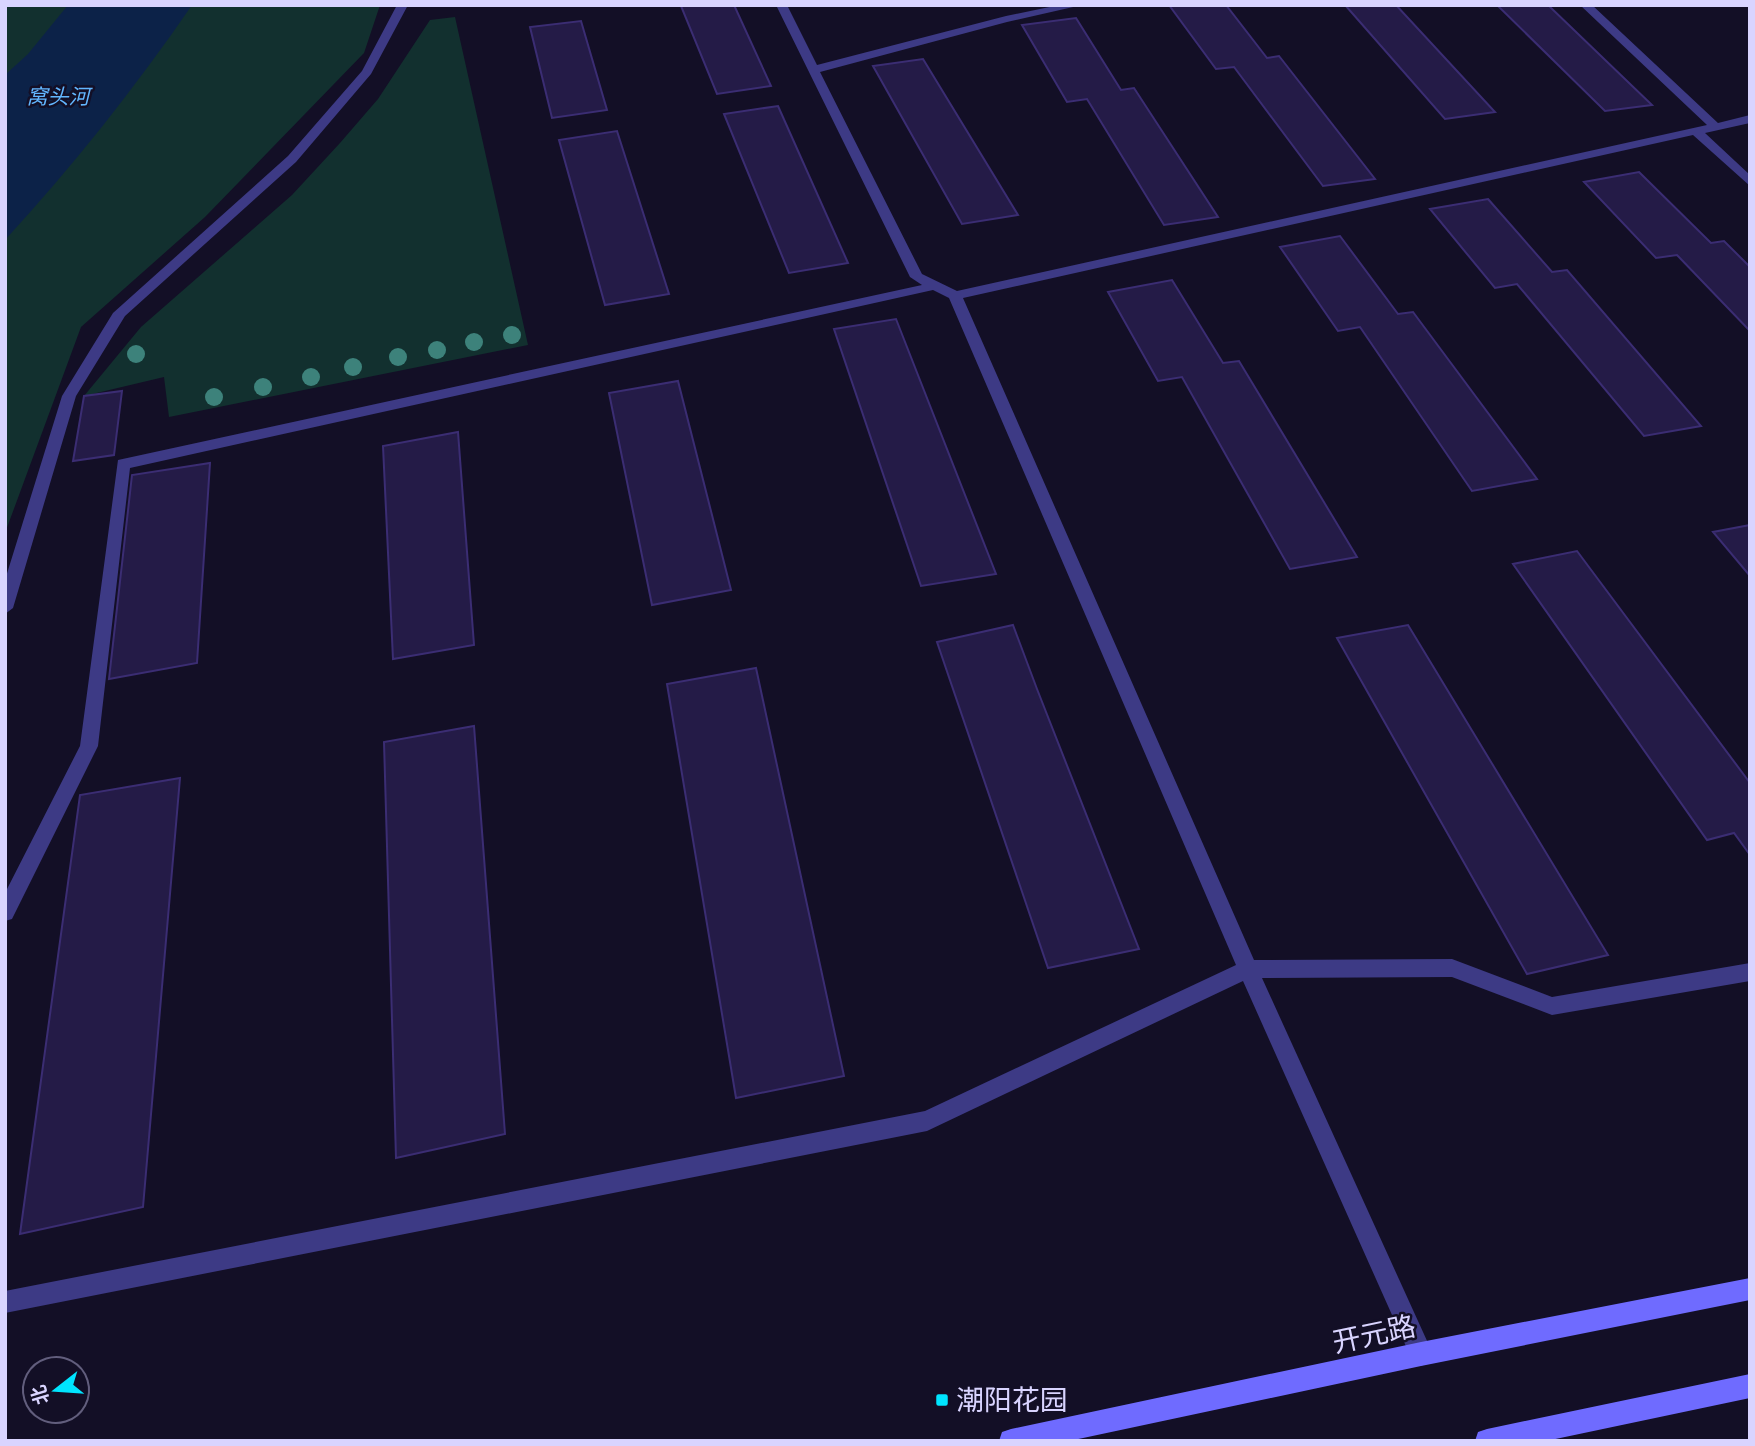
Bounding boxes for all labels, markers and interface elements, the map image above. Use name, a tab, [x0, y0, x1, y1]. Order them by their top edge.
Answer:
water label: 窝头河	[27, 82, 93, 112]
street label: 开元路	[1329, 1307, 1419, 1363]
north arrow	[21, 1355, 91, 1425]
text: 北	[25, 1381, 57, 1408]
place label: 潮阳花园	[956, 1381, 1068, 1421]
marker: 潮阳花园	[934, 1392, 950, 1408]

